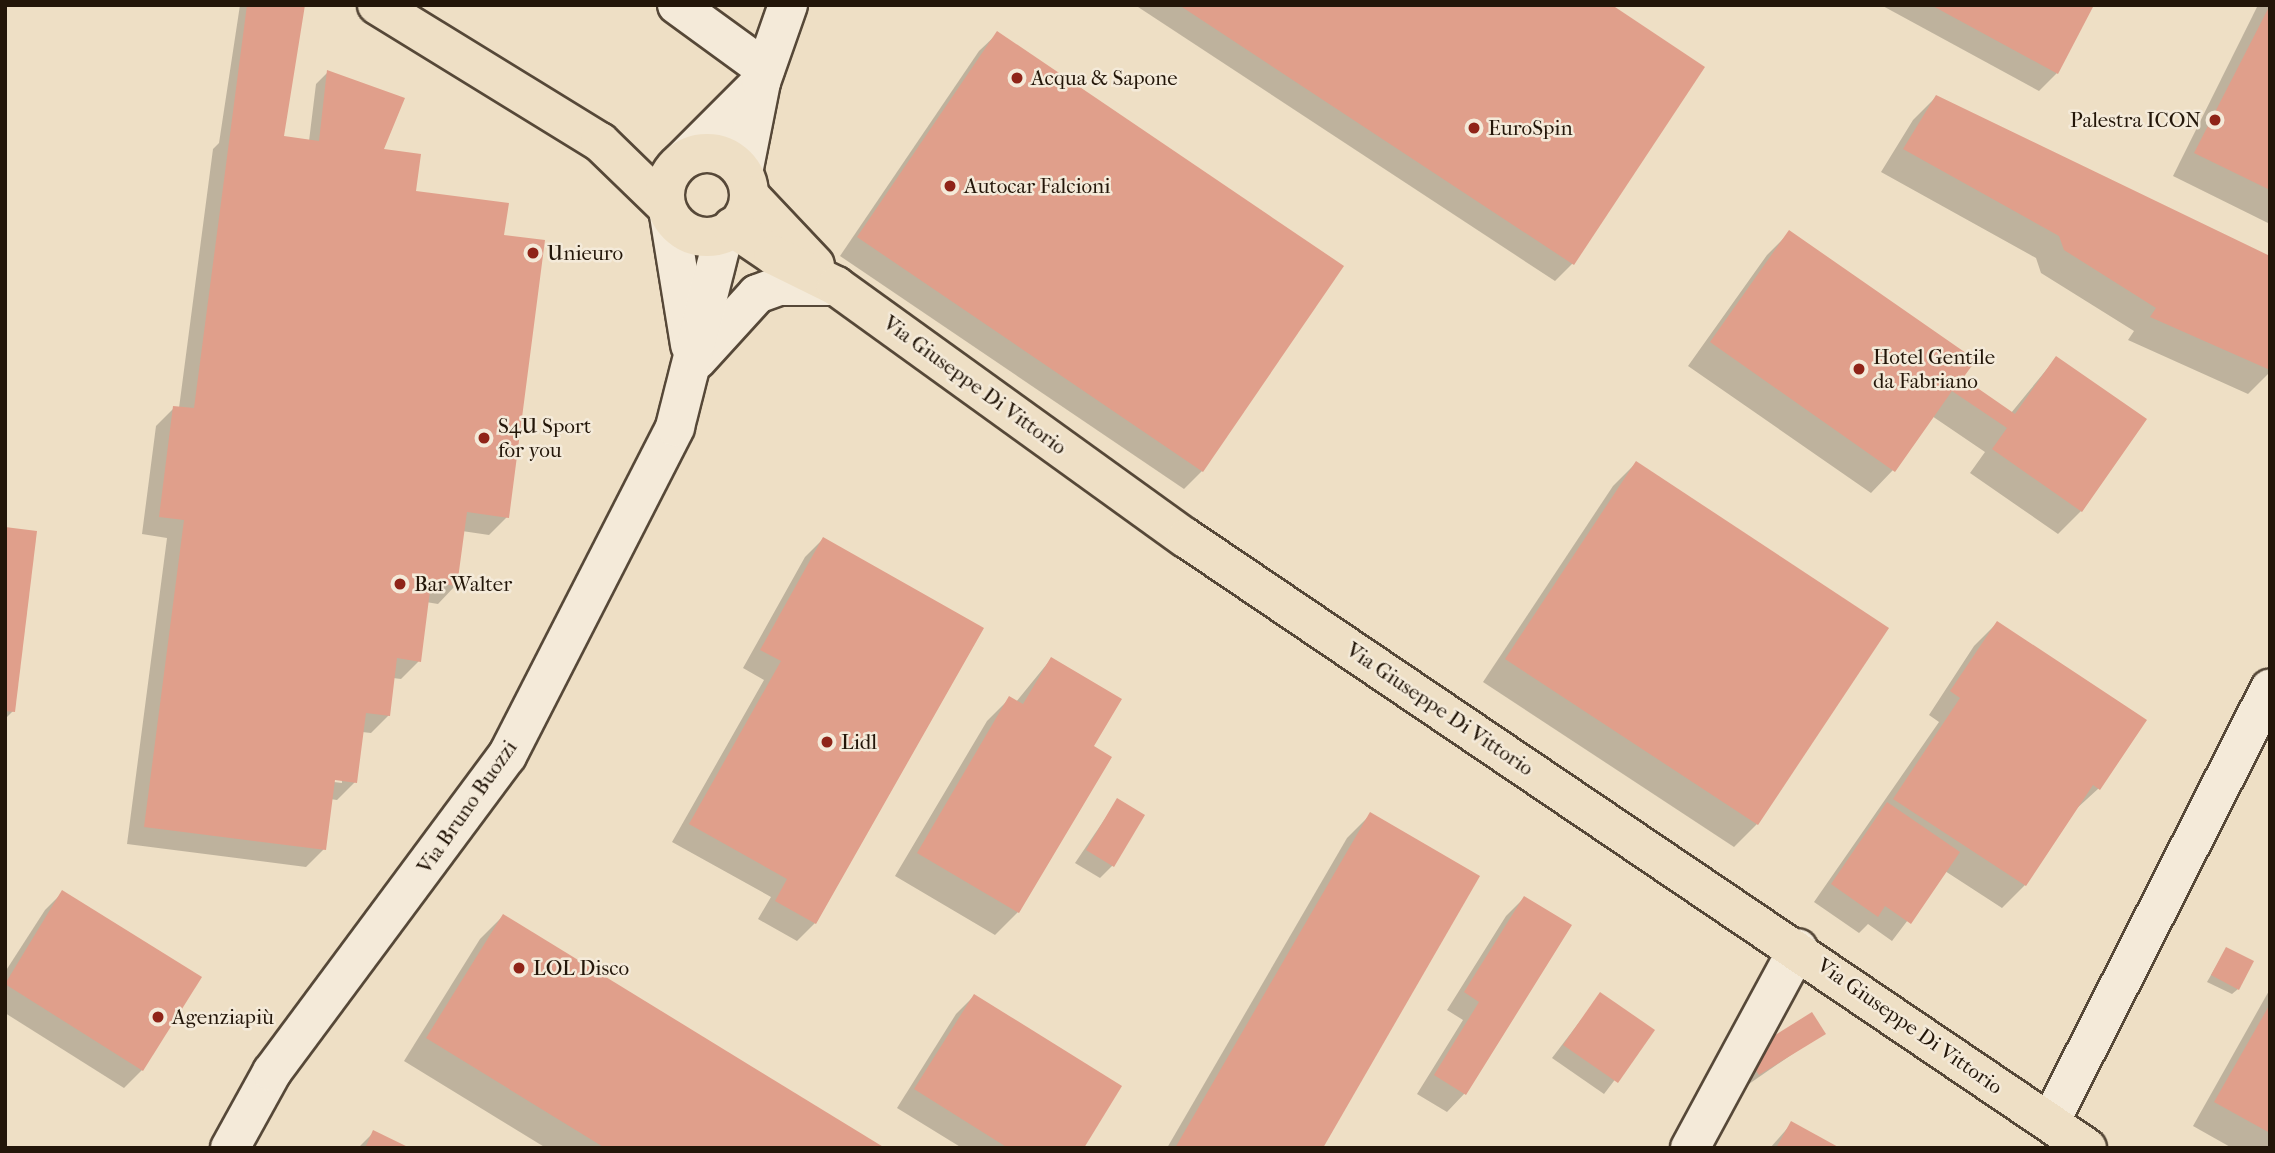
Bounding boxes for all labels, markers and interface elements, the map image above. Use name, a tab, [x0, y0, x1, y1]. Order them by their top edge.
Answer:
place label: Acqua & Sapone	[1031, 65, 1178, 91]
marker: Acqua & Sapone	[1009, 70, 1025, 86]
place label: Palestra ICON	[2070, 107, 2201, 133]
marker: Palestra ICON	[2207, 112, 2223, 128]
place label: EuroSpin	[1488, 115, 1573, 141]
marker: EuroSpin	[1466, 120, 1482, 136]
place label: Autocar Falcioni	[964, 173, 1110, 199]
marker: Autocar Falcioni	[942, 178, 958, 194]
place label: Unieuro	[547, 240, 623, 266]
marker: Unieuro	[525, 245, 541, 261]
street label: Via Giuseppe Di Vittorio	[879, 310, 1071, 460]
place label: Hotel Gentile da Fabriano	[1873, 344, 1995, 394]
marker: Hotel Gentile da Fabriano	[1851, 361, 1867, 377]
place label: S4U Sport for you	[498, 413, 591, 463]
marker: S4U Sport for you	[476, 430, 492, 446]
place label: Bar Walter	[414, 571, 512, 597]
marker: Bar Walter	[392, 576, 408, 592]
street label: Via Giuseppe Di Vittorio	[1342, 637, 1538, 781]
place label: Lidl	[841, 729, 877, 755]
marker: Lidl	[819, 734, 835, 750]
street label: Via Bruno Buozzi	[412, 736, 522, 878]
street label: Via Giuseppe Di Vittorio	[1813, 953, 2007, 1099]
place label: LOL Disco	[533, 955, 629, 981]
marker: LOL Disco	[511, 960, 527, 976]
place label: Agenziapiù	[172, 1004, 274, 1030]
marker: Agenziapiù	[150, 1009, 166, 1025]

